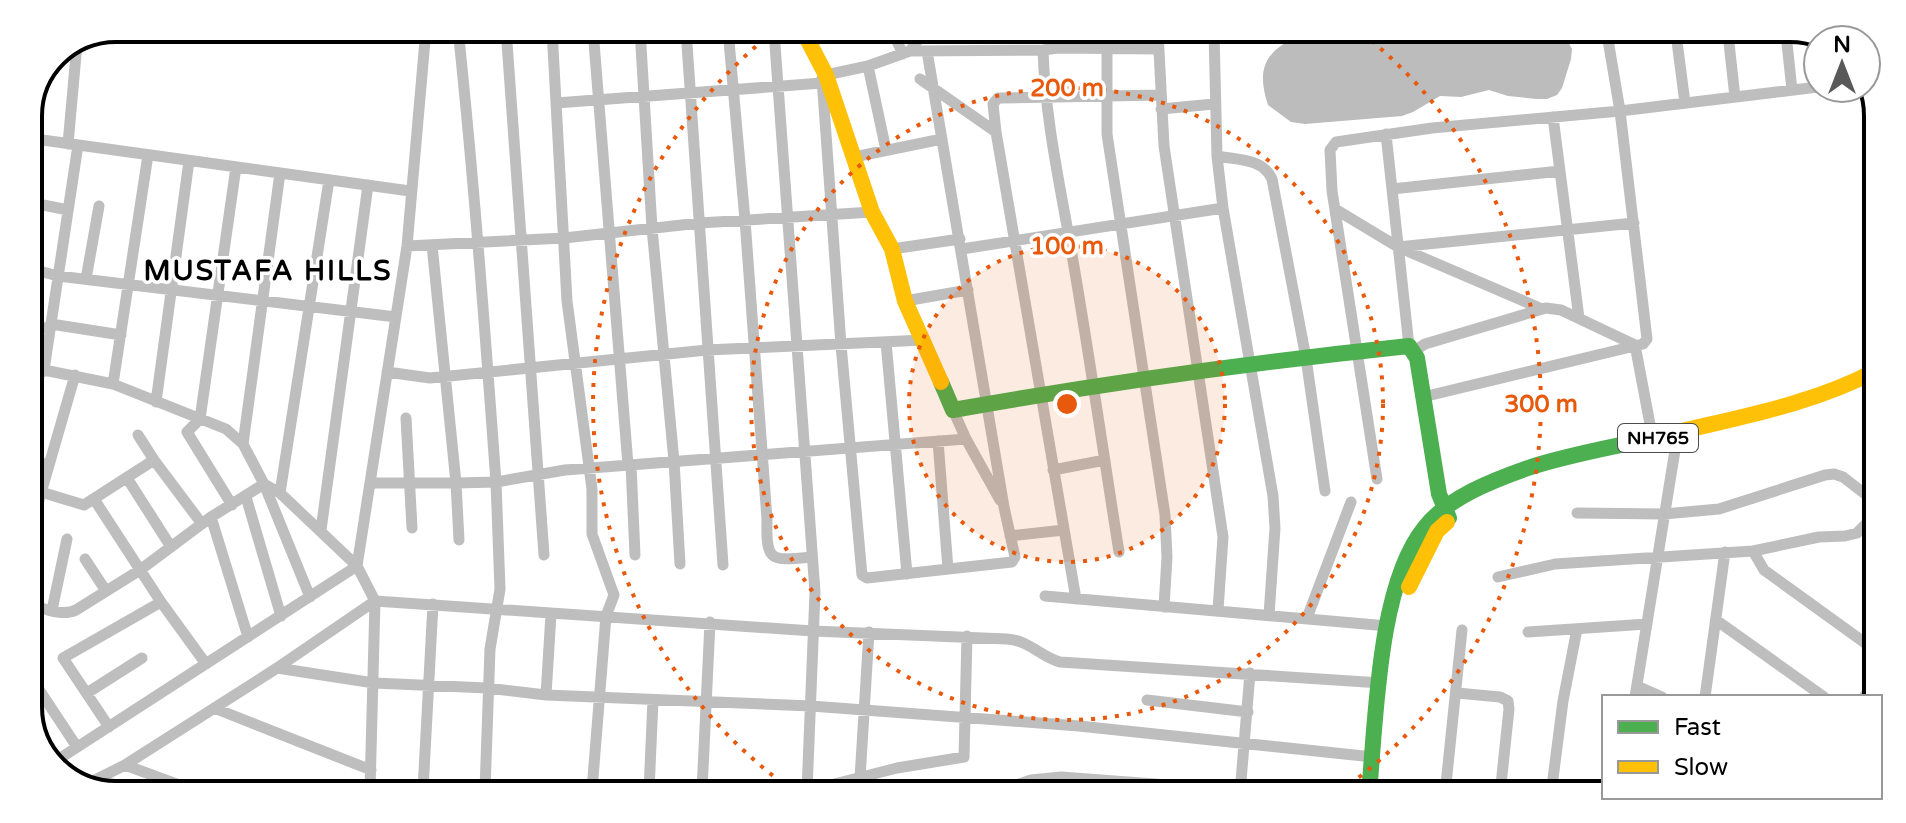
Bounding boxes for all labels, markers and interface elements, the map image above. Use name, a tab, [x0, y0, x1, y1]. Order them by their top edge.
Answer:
north arrow	[1802, 24, 1882, 104]
text: N	[1833, 32, 1851, 58]
text: 200 m	[1030, 74, 1104, 103]
text: 100 m	[1030, 232, 1104, 261]
district label: MUSTAFA HILLS	[143, 254, 393, 288]
centre of rings	[1053, 390, 1081, 418]
text: 300 m	[1504, 390, 1578, 419]
road number: NH765	[1618, 424, 1698, 452]
legend	[1602, 695, 1882, 799]
text: Fast	[1674, 713, 1721, 742]
text: Slow	[1674, 753, 1728, 782]

